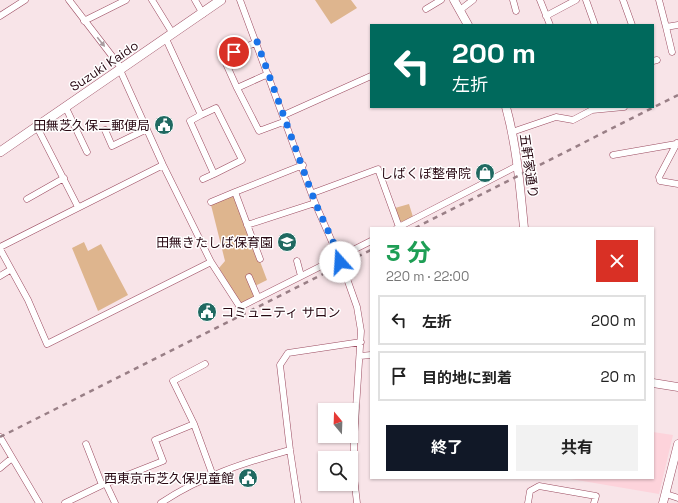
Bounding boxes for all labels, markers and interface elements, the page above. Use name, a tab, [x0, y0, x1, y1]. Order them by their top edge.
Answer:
pin	[217, 35, 251, 69]
text: 200 m	[452, 35, 536, 71]
street label: Suzuki Kaido	[66, 37, 142, 95]
one-way arrow	[97, 37, 105, 47]
icon: left	[386, 40, 438, 92]
icon: arrive	[223, 41, 245, 63]
text: 左折	[452, 73, 488, 96]
public building icon: 田無芝久保二郵便局	[153, 114, 175, 136]
place label: 田無芝久保二郵便局	[33, 117, 150, 134]
street label: 五軒家通り	[516, 133, 542, 199]
shop icon: しばくぼ整骨院	[474, 162, 496, 184]
place label: しばくぼ整骨院	[380, 165, 471, 182]
school or university icon: 田無きたしば保育園	[276, 231, 298, 253]
place label: 田無きたしば保育園	[156, 234, 273, 251]
text: 3 分	[386, 237, 431, 268]
button: close	[596, 240, 638, 282]
position arrow	[319, 241, 361, 283]
text: 220 m · 22:00	[386, 268, 469, 285]
public building icon: コミュニティ サロン	[196, 301, 218, 323]
place label: コミュニティ サロン	[221, 304, 341, 321]
icon: left	[388, 309, 410, 331]
text: 200 m	[591, 311, 636, 330]
text: 左折	[422, 312, 452, 331]
icon: arrive	[388, 365, 410, 387]
text: 20 m	[601, 367, 636, 386]
text: 目的地に到着	[422, 368, 512, 387]
north arrow	[318, 403, 358, 443]
map controls	[318, 403, 358, 491]
button: 終了	[386, 425, 508, 471]
button: 共有	[516, 425, 638, 471]
button: search	[318, 451, 358, 491]
public building icon: 西東京市芝久保児童館	[237, 467, 259, 489]
place label: 西東京市芝久保児童館	[104, 470, 234, 487]

